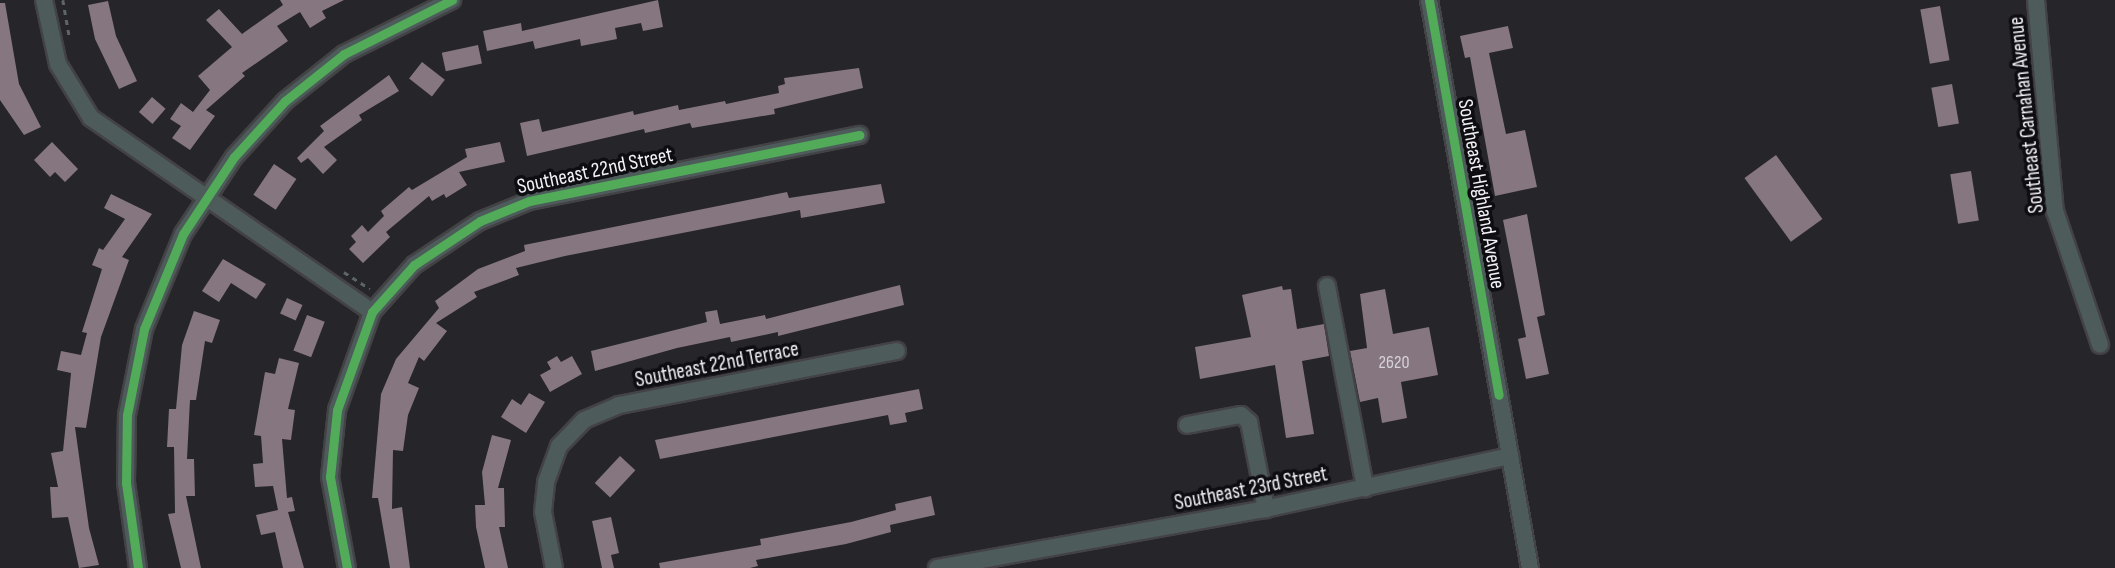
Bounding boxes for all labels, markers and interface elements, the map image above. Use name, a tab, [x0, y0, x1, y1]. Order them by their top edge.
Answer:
street label: Southeast Carnahan Avenue	[2004, 16, 2050, 214]
street label: Southeast Highland Avenue	[1452, 97, 1510, 291]
street label: Southeast 22nd Street	[515, 142, 675, 200]
street label: Southeast 22nd Terrace	[633, 337, 801, 393]
house number: 2620	[1379, 352, 1409, 374]
street label: Southeast 23rd Street	[1172, 462, 1330, 516]

